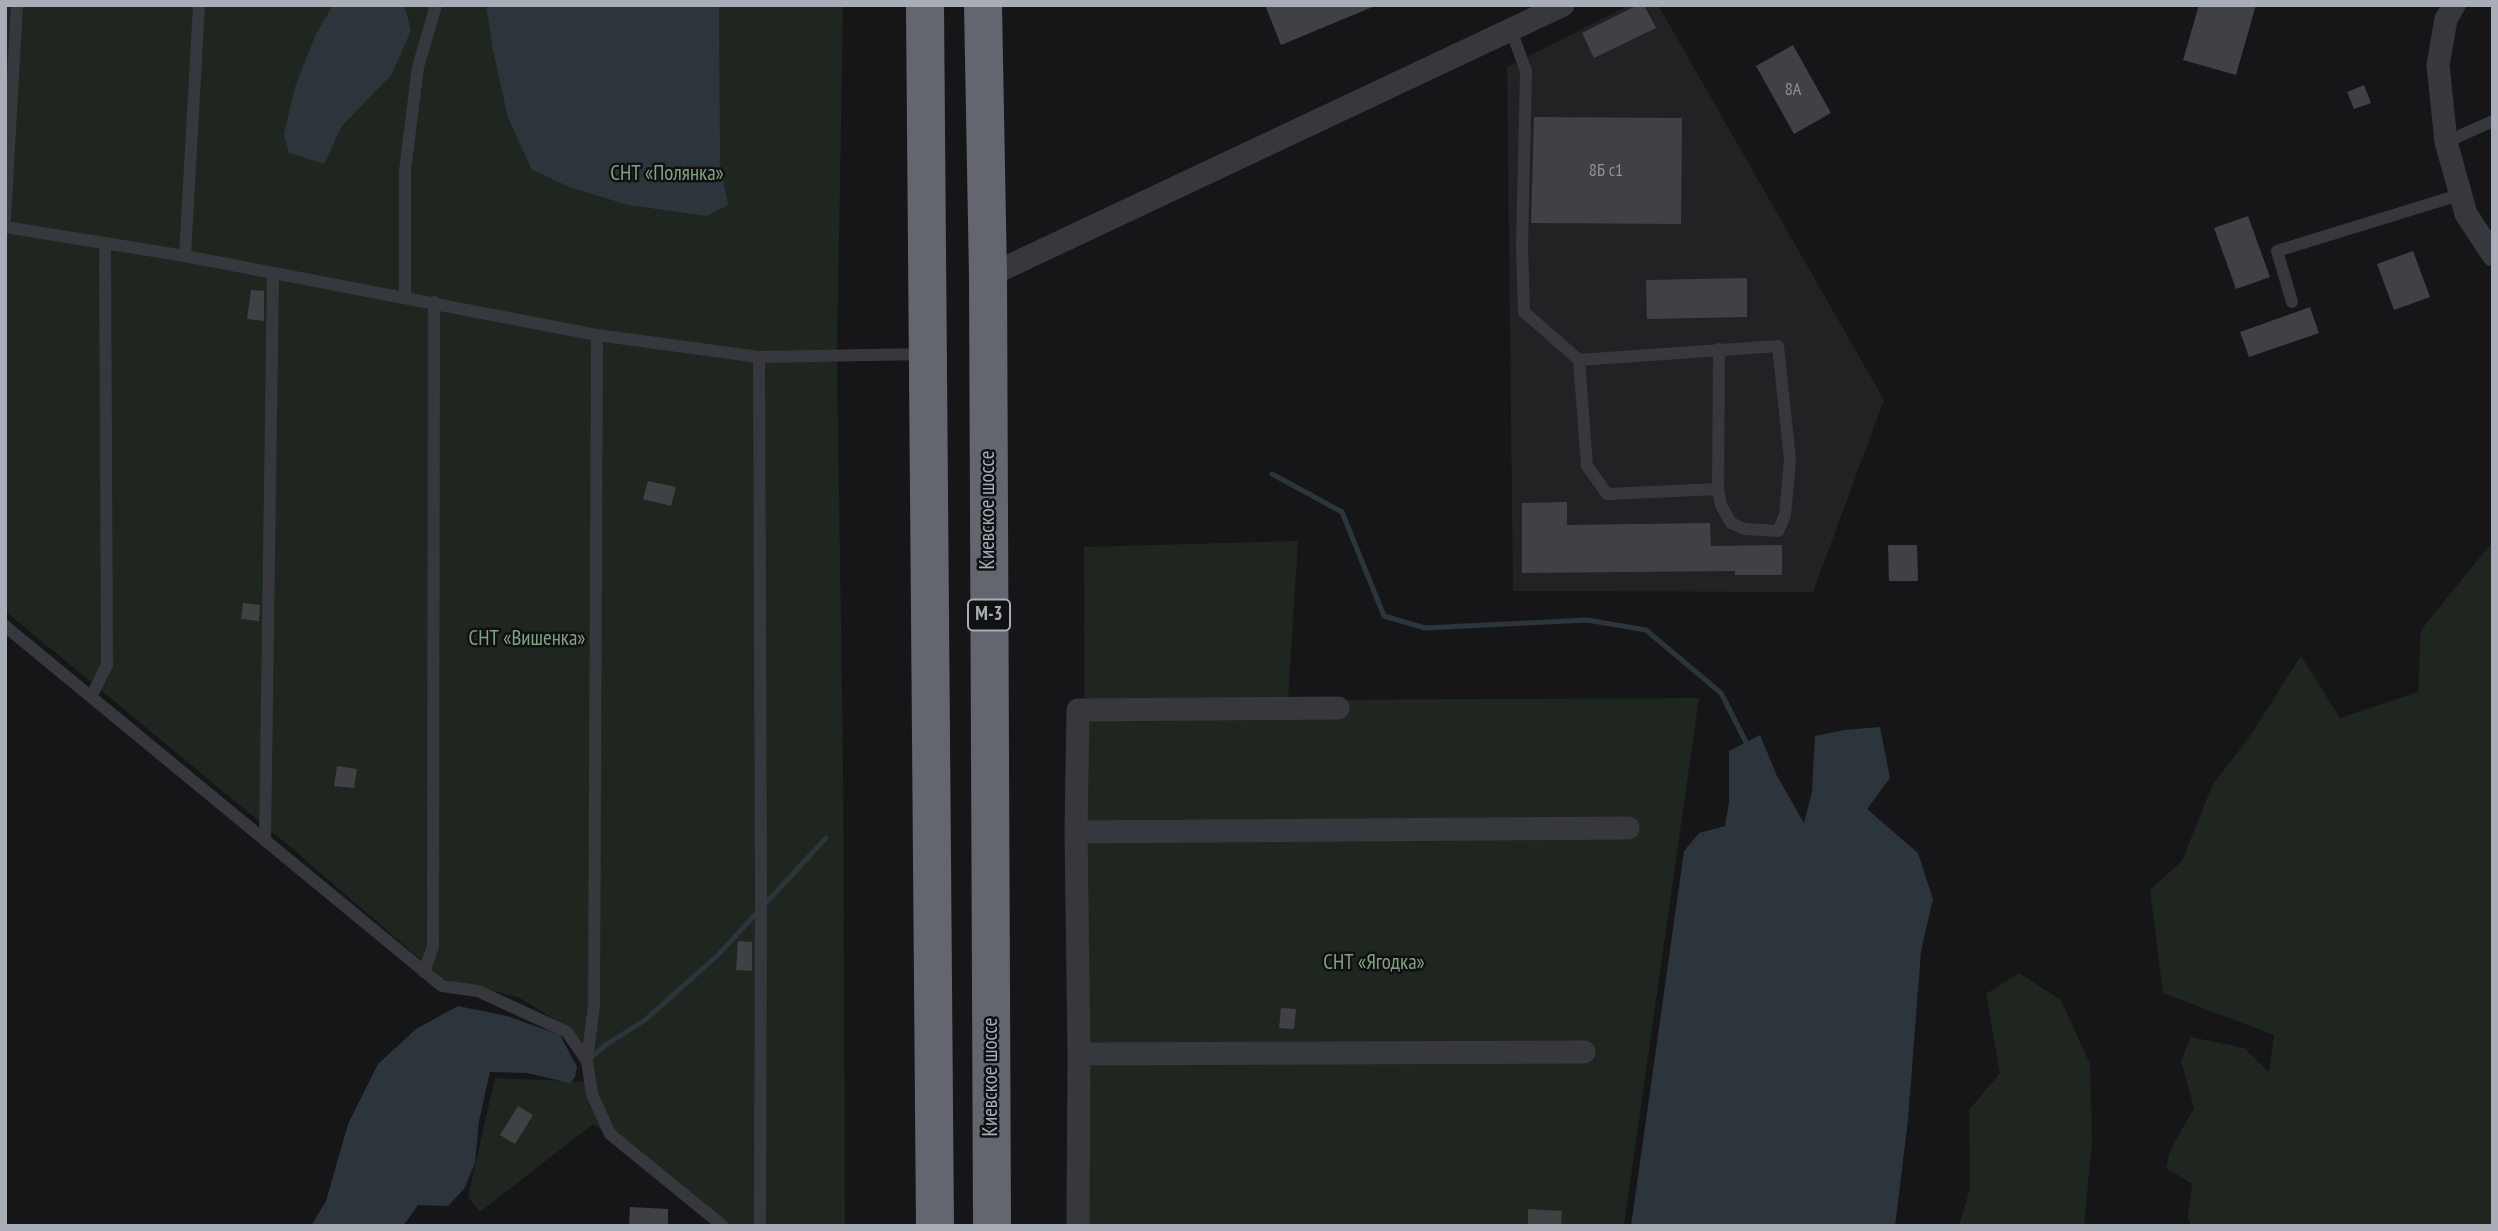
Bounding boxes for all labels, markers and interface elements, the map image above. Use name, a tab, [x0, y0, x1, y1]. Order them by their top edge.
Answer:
house number: 8А	[1785, 79, 1801, 101]
house number: 8Б с1	[1589, 160, 1623, 182]
park label: СНТ «Полянка»	[610, 161, 724, 187]
street label: Киевское шоссе	[975, 451, 1001, 569]
road number: М-3	[968, 600, 1010, 630]
park label: СНТ «Вишенка»	[469, 626, 585, 652]
park label: СНТ «Ягодка»	[1323, 950, 1425, 976]
street label: Киевское шоссе	[978, 1018, 1004, 1136]

